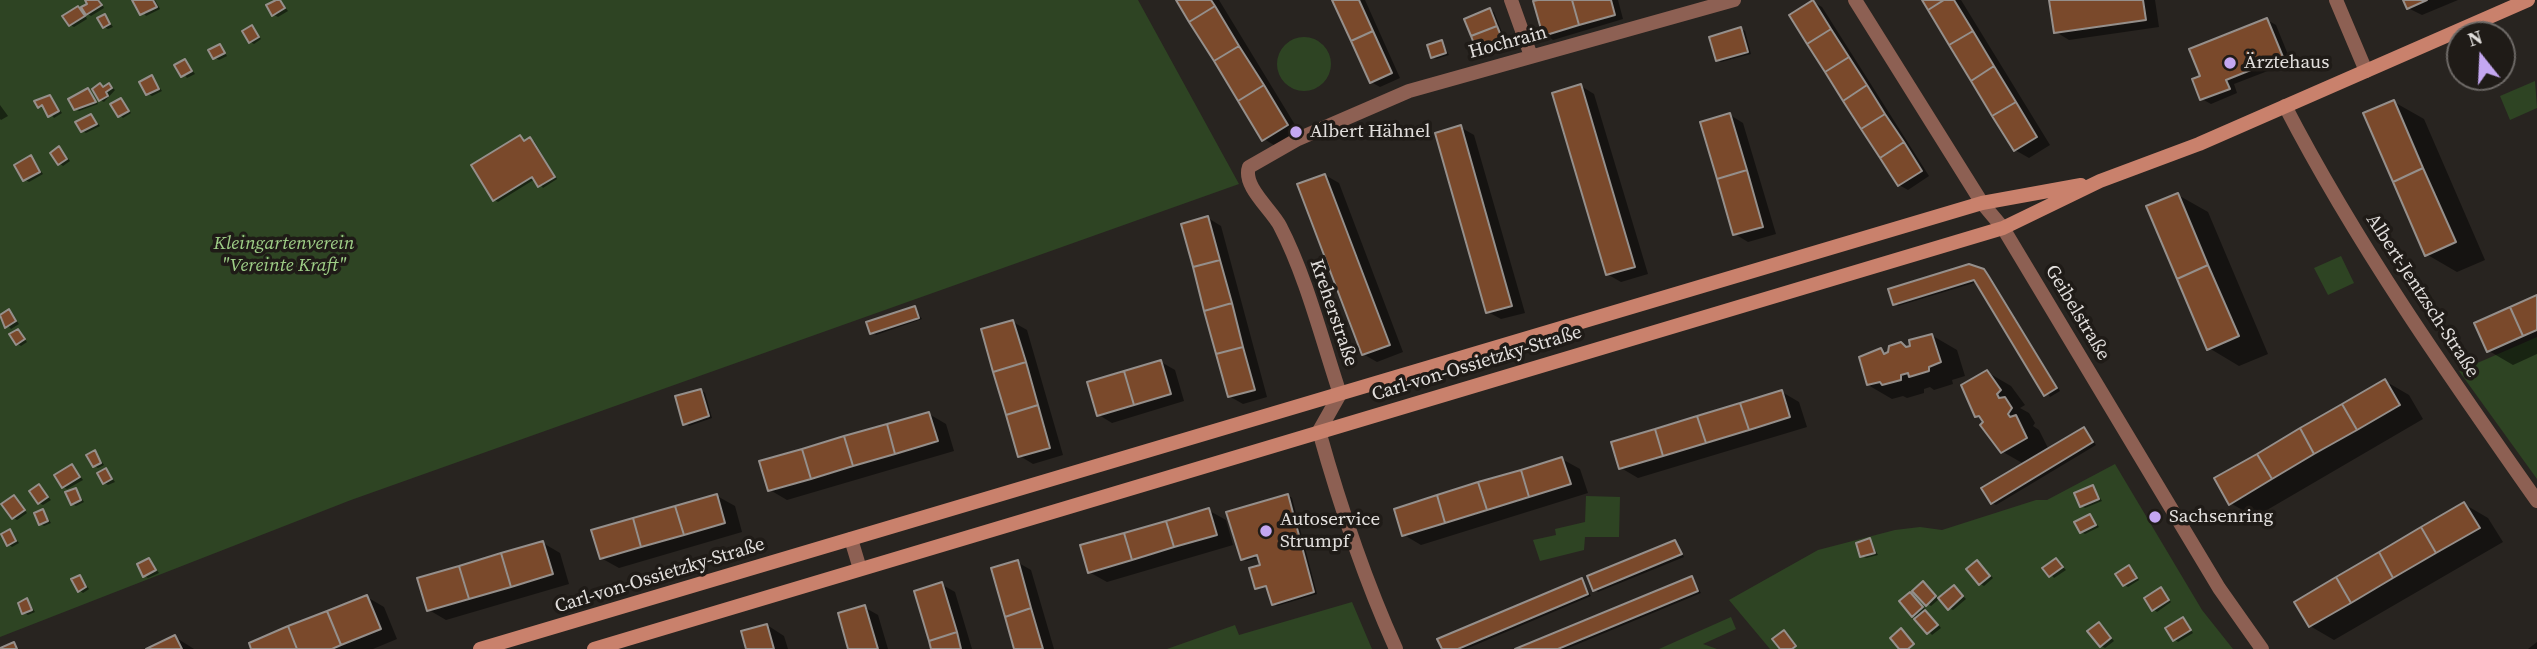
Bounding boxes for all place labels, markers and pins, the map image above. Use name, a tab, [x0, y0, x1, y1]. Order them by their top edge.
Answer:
place label: Ärztehaus	[2244, 52, 2329, 74]
marker: Ärztehaus	[2222, 55, 2238, 71]
place label: Albert Hähnel	[1310, 121, 1430, 143]
marker: Albert Hähnel	[1288, 124, 1304, 140]
place label: Sachsenring	[2169, 506, 2273, 528]
place label: Autoservice Strumpf	[1280, 509, 1380, 553]
marker: Sachsenring	[2147, 509, 2163, 525]
marker: Autoservice Strumpf	[1258, 523, 1274, 539]

